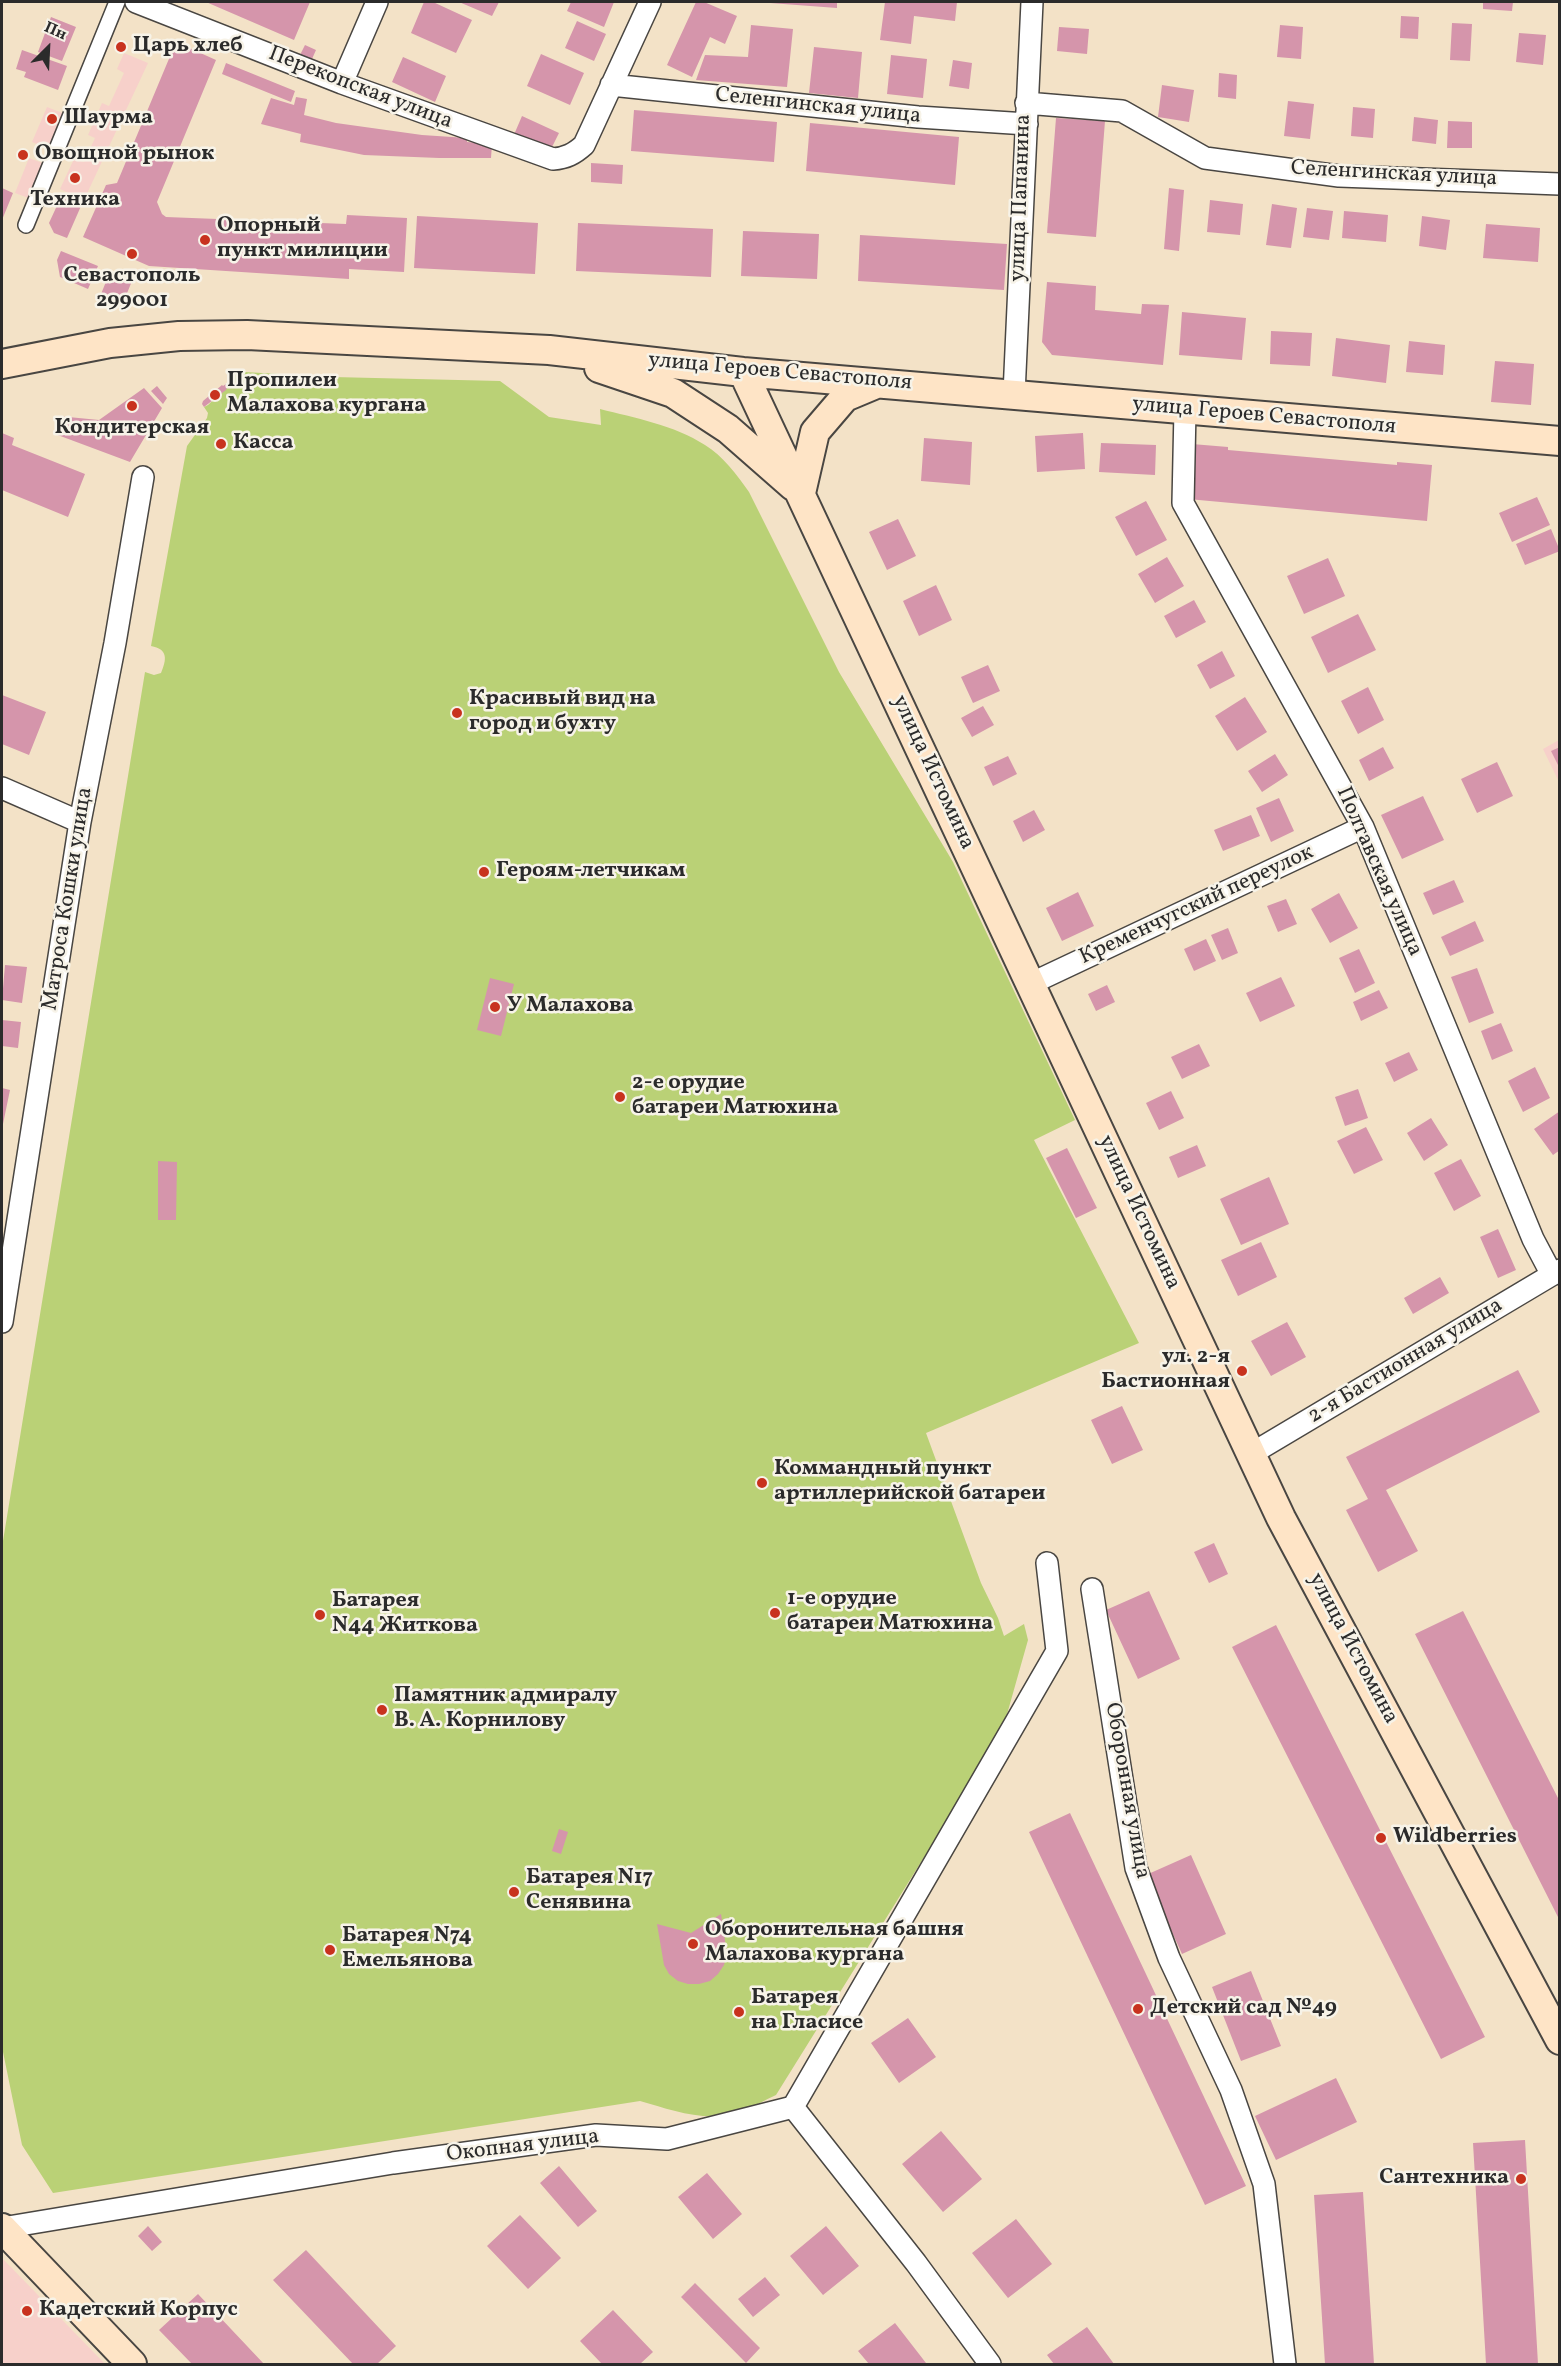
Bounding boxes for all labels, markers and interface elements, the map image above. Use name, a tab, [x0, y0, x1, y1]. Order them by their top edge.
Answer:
text: Пн	[40, 17, 70, 46]
north arrow	[18, 18, 78, 78]
place label: Царь хлеб	[133, 34, 243, 60]
marker: Царь хлеб	[114, 40, 128, 54]
street label: Перекопская улица	[264, 42, 456, 136]
street label: Селенгинская улица	[714, 83, 922, 131]
place label: Шаурма	[64, 106, 153, 132]
marker: Шаурма	[45, 112, 59, 126]
street label: улица Папанина	[1006, 114, 1038, 282]
place label: Овощной рынок	[35, 142, 214, 168]
marker: Овощной рынок	[16, 148, 30, 162]
street label: Селенгинская улица	[1290, 156, 1498, 194]
marker: Техника	[68, 171, 82, 185]
place label: Техника	[30, 188, 120, 214]
place label: Опорный пункт милиции	[217, 214, 388, 266]
marker: Опорный пункт милиции	[198, 233, 212, 247]
marker: Севастополь 299001	[125, 247, 139, 261]
place label: Севастополь 299001	[63, 264, 201, 316]
street label: улица Героев Севастополя	[647, 348, 913, 398]
place label: Пропилеи Малахова кургана	[227, 369, 426, 420]
marker: Пропилеи Малахова кургана	[208, 388, 222, 402]
street label: улица Героев Севастополя	[1131, 392, 1397, 442]
marker: Кондитерская	[125, 399, 139, 413]
place label: Кондитерская	[55, 416, 209, 442]
place label: Касса	[233, 431, 294, 457]
marker: Касса	[214, 437, 228, 451]
place label: Красивый вид на город и бухту	[469, 687, 656, 738]
street label: улица Истомина	[885, 692, 979, 854]
marker: Красивый вид на город и бухту	[450, 706, 464, 720]
street label: Полтавская улица	[1329, 783, 1427, 961]
street label: Матроса Кошки улица	[38, 785, 100, 1013]
street label: Кременчугский переулок	[1076, 840, 1318, 972]
place label: Героям-летчикам	[496, 859, 686, 885]
marker: Героям-летчикам	[477, 865, 491, 879]
place label: У Малахова	[507, 994, 634, 1020]
marker: У Малахова	[488, 1000, 502, 1014]
place label: 2-е орудие батареи Матюхина	[632, 1071, 838, 1122]
marker: 2-е орудие батареи Матюхина	[613, 1090, 627, 1104]
street label: улица Истомина	[1091, 1132, 1185, 1294]
street label: 2-я Бастионная улица	[1304, 1293, 1508, 1431]
place label: ул. 2-я Бастионная	[1101, 1345, 1230, 1396]
marker: ул. 2-я Бастионная	[1235, 1364, 1249, 1378]
place label: Коммандный пункт артиллерийской батареи	[774, 1457, 1045, 1508]
marker: Коммандный пункт артиллерийской батареи	[755, 1476, 769, 1490]
street label: улица Истомина	[1301, 1569, 1403, 1729]
place label: 1-е орудие батареи Матюхина	[787, 1587, 993, 1639]
place label: Батарея N44 Житкова	[332, 1589, 478, 1640]
marker: 1-е орудие батареи Матюхина	[768, 1606, 782, 1620]
marker: Батарея N44 Житкова	[313, 1608, 327, 1622]
place label: Памятник адмиралу В. А. Корнилову	[394, 1684, 617, 1736]
street label: Оборонная улица	[1097, 1701, 1155, 1881]
marker: Памятник адмиралу В. А. Корнилову	[375, 1703, 389, 1717]
place label: Wildberries	[1393, 1825, 1517, 1851]
marker: Wildberries	[1374, 1831, 1388, 1845]
place label: Батарея N17 Сенявина	[526, 1866, 653, 1918]
marker: Батарея N17 Сенявина	[507, 1885, 521, 1899]
place label: Оборонительная башня Малахова кургана	[705, 1918, 964, 1970]
place label: Батарея N74 Емельянова	[342, 1924, 473, 1976]
marker: Оборонительная башня Малахова кургана	[686, 1937, 700, 1951]
marker: Батарея N74 Емельянова	[323, 1943, 337, 1957]
place label: Батарея на Гласисе	[751, 1986, 863, 2038]
place label: Детский сад №49	[1150, 1996, 1337, 2022]
marker: Детский сад №49	[1131, 2002, 1145, 2016]
marker: Батарея на Гласисе	[732, 2005, 746, 2019]
street label: Окопная улица	[445, 2125, 601, 2169]
place label: Сантехника	[1379, 2166, 1509, 2192]
marker: Сантехника	[1514, 2172, 1528, 2186]
place label: Кадетский Корпус	[39, 2298, 238, 2324]
marker: Кадетский Корпус	[20, 2304, 34, 2318]

